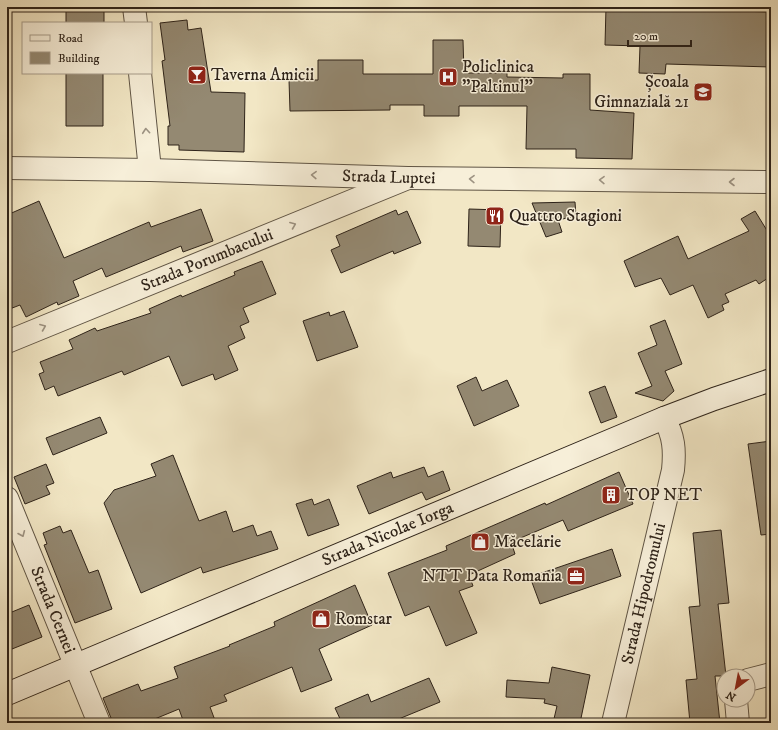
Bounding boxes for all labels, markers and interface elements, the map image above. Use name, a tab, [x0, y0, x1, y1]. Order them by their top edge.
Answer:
legend	[22, 22, 152, 74]
scale bar	[628, 22, 691, 48]
text: 20 m	[634, 29, 658, 44]
text: Road	[58, 31, 83, 46]
text: Building	[58, 51, 99, 66]
place label: Policlinica "Paltinul"	[462, 56, 535, 98]
bar icon: Taverna Amicii	[186, 64, 208, 86]
place label: Taverna Amicii	[211, 64, 314, 86]
hospital icon: Policlinica "Paltinul"	[437, 66, 459, 88]
place label: Școala Gimnazială 21	[594, 71, 690, 113]
school or university icon: Școala Gimnazială 21	[692, 81, 714, 103]
one-way arrow	[142, 128, 151, 134]
street label: Strada Luptei	[342, 165, 436, 189]
one-way arrow	[311, 171, 317, 179]
one-way arrow	[469, 175, 475, 183]
one-way arrow	[599, 176, 605, 184]
one-way arrow	[729, 178, 735, 186]
restaurant icon: Quattro Stagioni	[484, 205, 506, 227]
place label: Quattro Stagioni	[509, 205, 622, 227]
one-way arrow	[289, 222, 297, 230]
street label: Strada Porumbacului	[138, 223, 276, 297]
one-way arrow	[40, 324, 47, 332]
building icon: TOP NET	[600, 484, 622, 506]
place label: TOP NET	[625, 484, 702, 506]
street label: Strada Nicolae Iorga	[319, 496, 458, 571]
street label: Strada Hipodromului	[616, 521, 671, 666]
one-way arrow	[17, 529, 25, 537]
shop icon: Măcelărie	[469, 531, 491, 553]
place label: Măcelărie	[494, 531, 561, 553]
street label: Strada Cernei	[25, 563, 80, 657]
place label: NTT Data Romania	[422, 565, 563, 587]
office icon: NTT Data Romania	[565, 565, 587, 587]
shop icon: Romstar	[310, 608, 332, 630]
place label: Romstar	[335, 608, 393, 630]
north arrow	[716, 668, 756, 708]
text: N	[724, 687, 739, 704]

